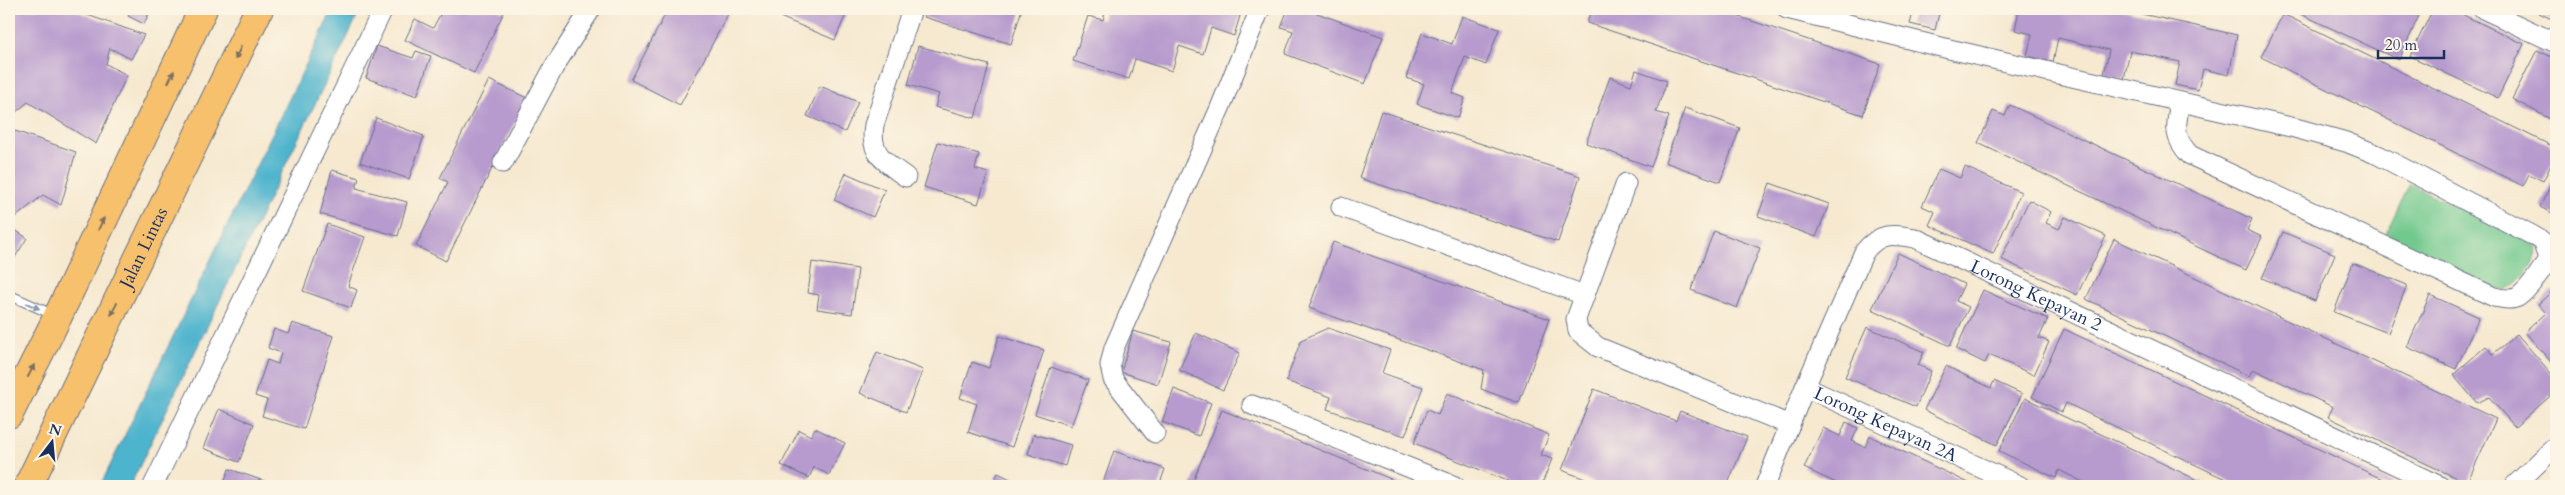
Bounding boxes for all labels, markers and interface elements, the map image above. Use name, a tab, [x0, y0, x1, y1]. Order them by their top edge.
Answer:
scale bar	[2378, 28, 2444, 60]
text: 20 m	[2385, 35, 2417, 55]
one-way arrow	[234, 46, 242, 60]
one-way arrow	[167, 70, 175, 84]
street label: Jalan Lintas	[112, 203, 174, 295]
one-way arrow	[98, 217, 106, 231]
street label: Lorong Kepayan 2	[1966, 253, 2106, 337]
one-way arrow	[26, 302, 40, 310]
one-way arrow	[110, 302, 118, 316]
one-way arrow	[27, 363, 35, 378]
street label: Lorong Kepayan 2A	[1810, 380, 1962, 468]
north arrow	[28, 418, 78, 468]
text: N	[47, 419, 64, 441]

